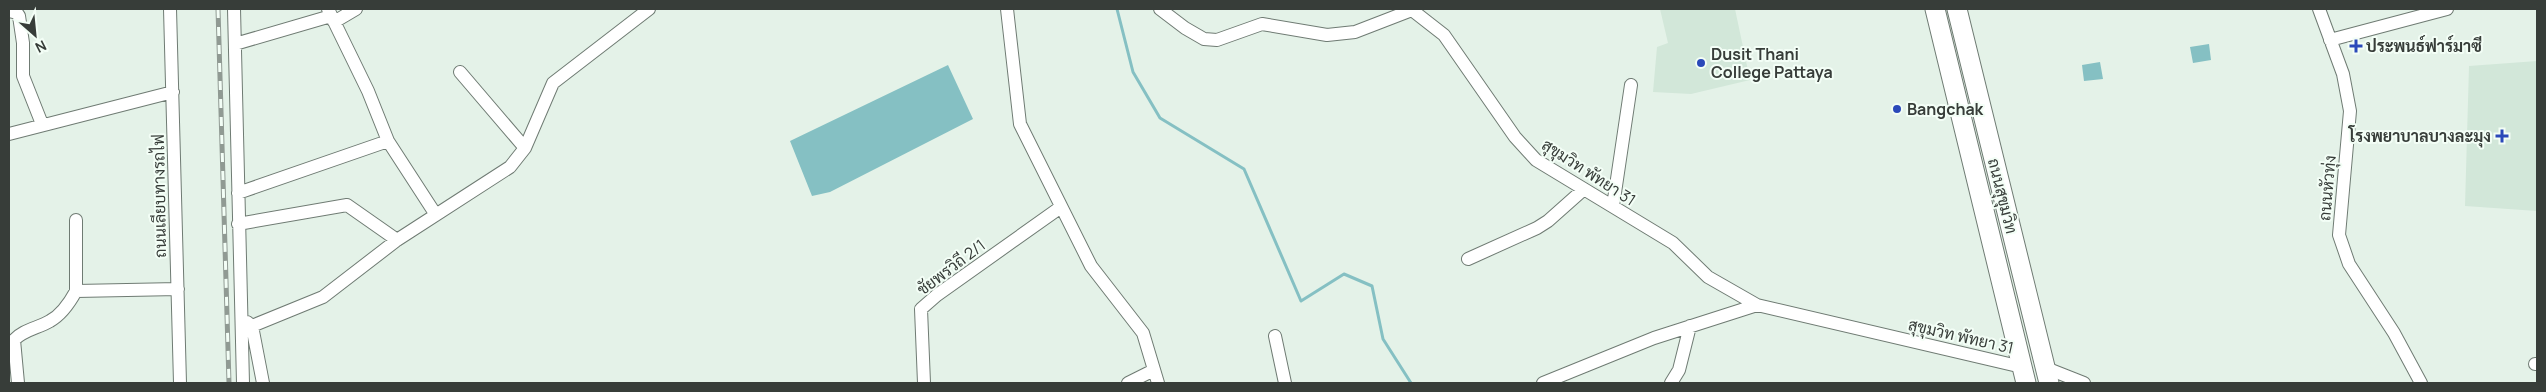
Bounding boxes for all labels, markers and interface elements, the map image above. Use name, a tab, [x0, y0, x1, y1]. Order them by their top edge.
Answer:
north arrow	[10, 10, 60, 60]
place label: ประพนธ์ฟาร์มาซี	[2366, 35, 2482, 57]
text: N	[32, 36, 50, 58]
marker: ประพนธ์ฟาร์มาซี	[2350, 40, 2362, 52]
place label: Dusit Thani College Pattaya	[1711, 43, 1833, 83]
marker: Dusit Thani College Pattaya	[1695, 57, 1707, 69]
place label: Bangchak	[1907, 98, 1984, 120]
marker: Bangchak	[1891, 103, 1903, 115]
place label: โรงพยาบาลบางละมุง	[2348, 125, 2491, 148]
marker: โรงพยาบาลบางละมุง	[2495, 129, 2509, 143]
street label: สุขุมวิท พัทยา 31	[1537, 133, 1640, 211]
street label: ถนนเลียบทางรถไฟ	[147, 134, 171, 258]
street label: ถนนหัวทุ่ง	[2313, 154, 2342, 222]
street label: ถนนสุขุมวิท	[1982, 156, 2023, 236]
street label: ชัยพรวิถี 2/1	[912, 234, 990, 300]
street label: สุขุมวิท พัทยา 31	[1906, 313, 2016, 360]

